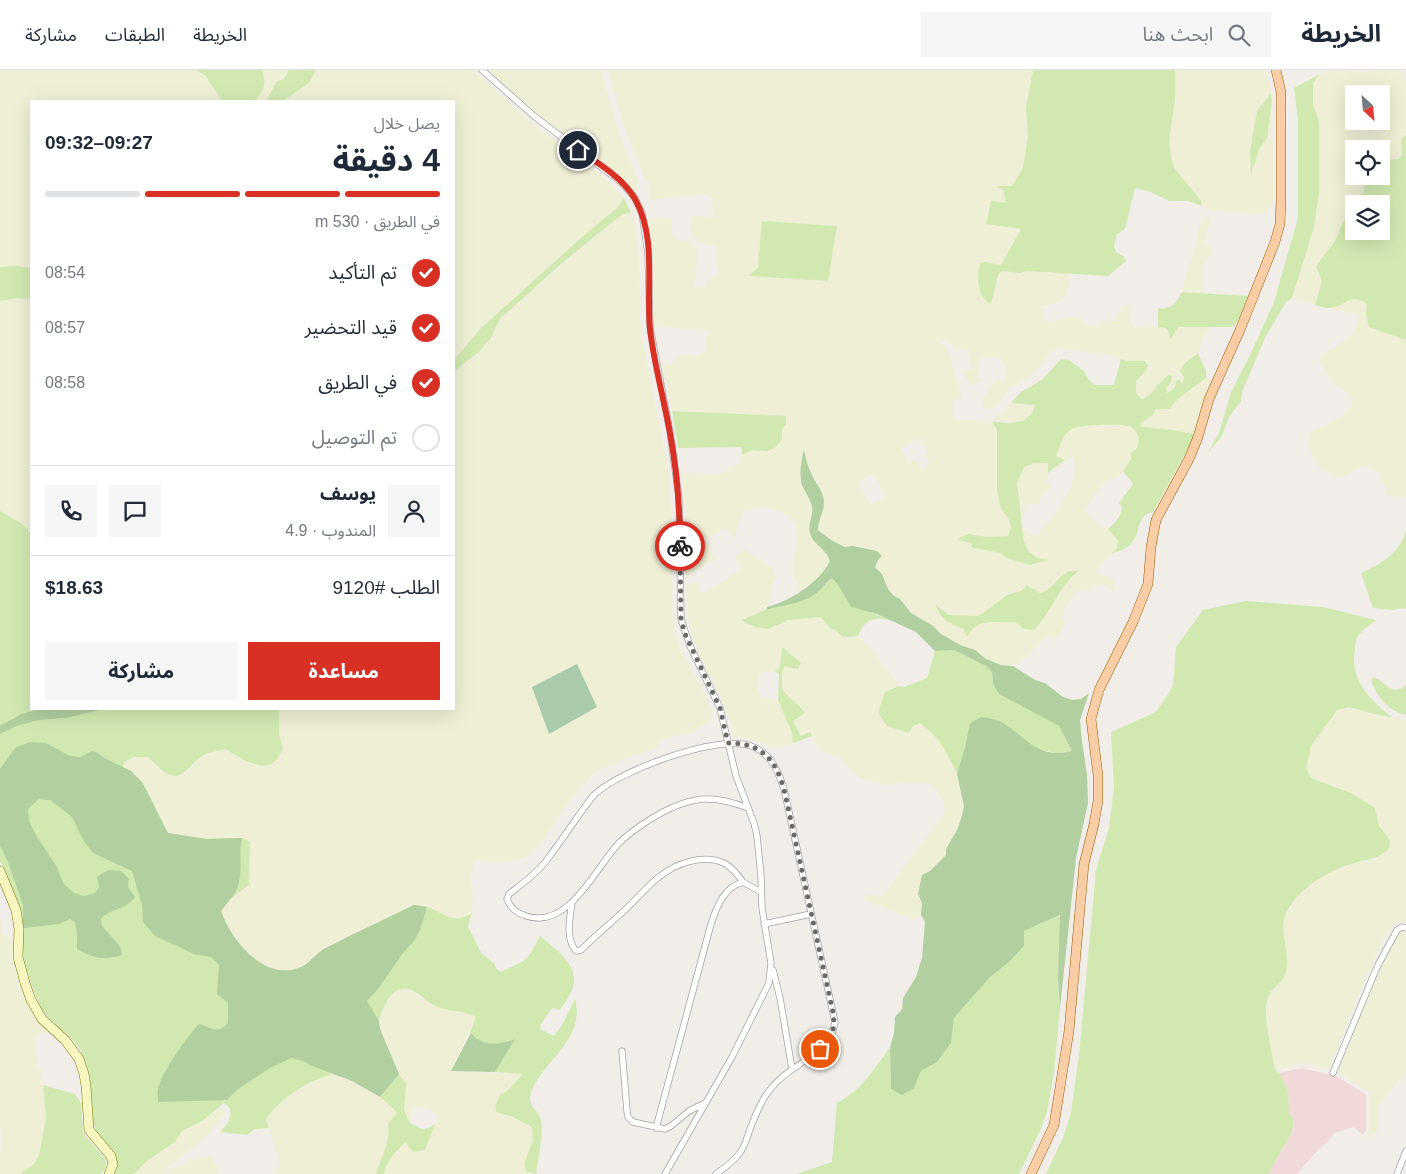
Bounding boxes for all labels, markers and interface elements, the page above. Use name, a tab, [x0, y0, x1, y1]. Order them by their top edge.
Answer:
search box	[921, 12, 1271, 57]
text: الخريطة	[1301, 20, 1381, 47]
icon: search	[1225, 21, 1253, 49]
text: ابحث هنا	[1143, 24, 1213, 45]
text: مشاركة	[25, 25, 77, 45]
text: الطبقات	[105, 25, 165, 45]
text: الخريطة	[193, 25, 247, 45]
north arrow	[1345, 85, 1390, 130]
map controls	[1345, 85, 1390, 240]
text: يصل خلال	[374, 115, 440, 132]
pin	[557, 129, 599, 171]
text: 09:27–09:32	[45, 132, 153, 153]
icon: home	[564, 136, 592, 164]
button: locate	[1345, 140, 1390, 185]
text: 4 دقيقة	[333, 142, 440, 178]
button: layers	[1345, 195, 1390, 240]
text: في الطريق · 530 m	[315, 213, 440, 230]
icon: check	[412, 259, 440, 287]
text: تم التأكيد	[328, 262, 397, 283]
text: 08:54	[45, 264, 85, 281]
icon: check	[412, 314, 440, 342]
text: قيد التحضير	[305, 317, 397, 338]
text: 08:57	[45, 319, 85, 336]
icon: check	[412, 369, 440, 397]
text: في الطريق	[318, 372, 397, 393]
text: 08:58	[45, 374, 85, 391]
text: تم التوصيل	[312, 427, 397, 448]
text: يوسف	[320, 483, 376, 504]
button: phone	[45, 485, 97, 537]
button: chat	[109, 485, 161, 537]
button: person	[388, 485, 440, 537]
courier	[655, 521, 705, 571]
text: المندوب · 4.9	[285, 522, 376, 539]
icon: bike	[666, 532, 694, 560]
text: $18.63	[45, 577, 103, 598]
text: الطلب #9120	[332, 577, 440, 598]
button: مشاركة	[45, 642, 238, 700]
button: مساعدة	[248, 642, 440, 700]
pin	[799, 1028, 841, 1070]
icon: bag	[806, 1035, 834, 1063]

